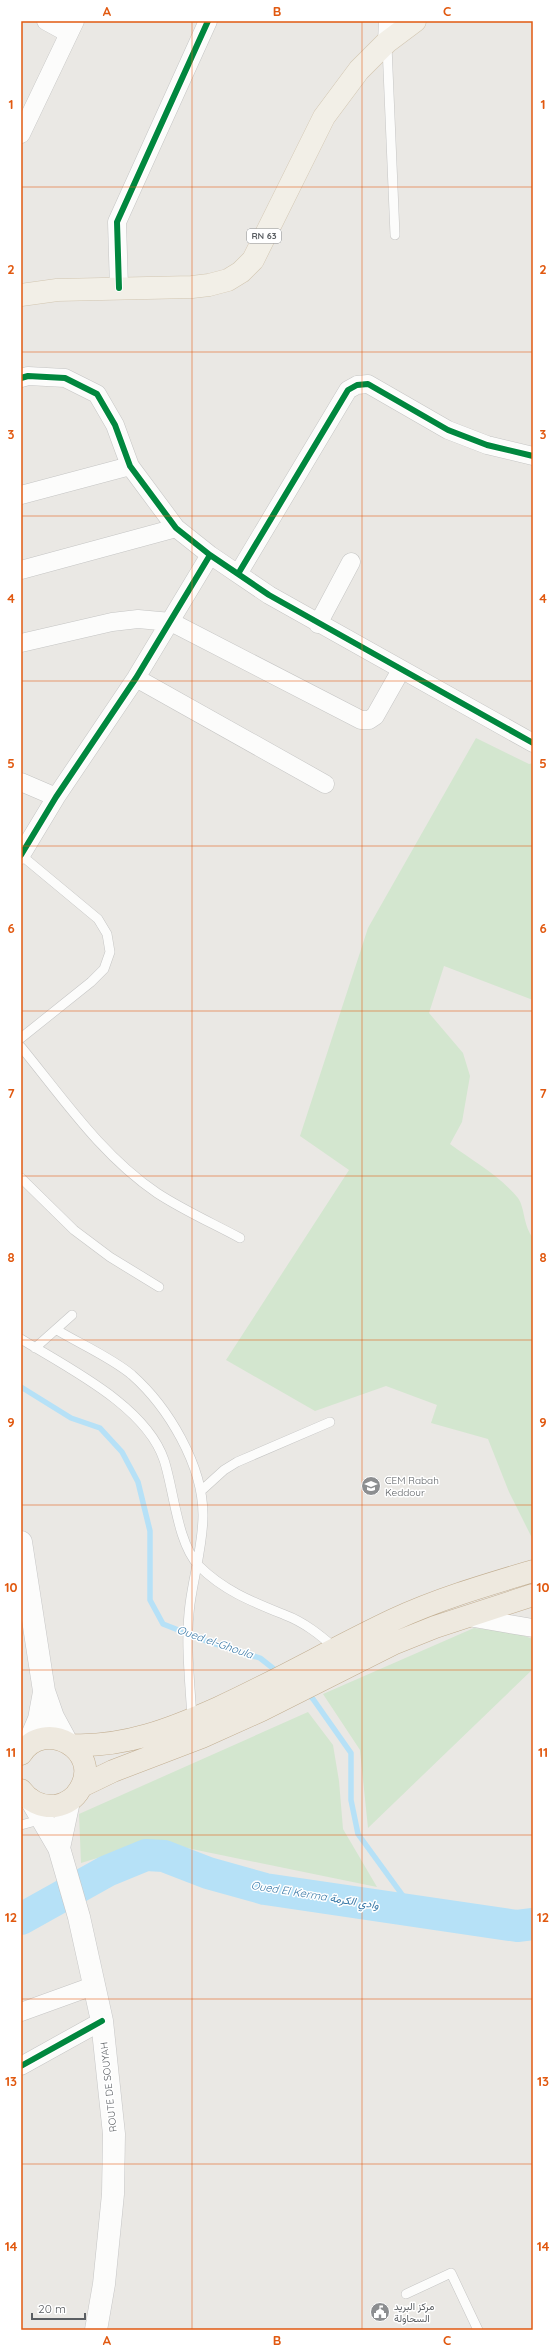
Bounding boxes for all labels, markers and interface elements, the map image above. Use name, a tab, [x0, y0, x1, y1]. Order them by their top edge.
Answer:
text: A	[103, 3, 112, 19]
text: B	[273, 3, 281, 19]
text: C	[443, 3, 451, 19]
text: 1	[8, 96, 14, 112]
text: 1	[540, 96, 546, 112]
road number: RN 63	[247, 229, 281, 243]
text: 2	[7, 261, 15, 277]
text: 2	[539, 261, 547, 277]
text: 3	[8, 426, 15, 442]
text: 3	[540, 426, 547, 442]
text: 4	[7, 590, 15, 606]
text: 4	[539, 590, 547, 606]
text: 5	[7, 755, 15, 771]
text: 5	[539, 755, 547, 771]
text: 6	[7, 920, 15, 936]
text: 6	[539, 920, 547, 936]
text: 7	[7, 1085, 15, 1101]
text: 7	[539, 1085, 547, 1101]
text: 8	[7, 1249, 15, 1265]
text: 8	[539, 1249, 547, 1265]
text: 9	[7, 1414, 15, 1430]
text: 9	[539, 1414, 547, 1430]
place label: CEM Rabah Keddour	[385, 1474, 439, 1499]
school or university icon: CEM Rabah Keddour	[360, 1475, 382, 1497]
text: 10	[4, 1579, 18, 1595]
text: 10	[536, 1579, 550, 1595]
water label: Oued el-Ghoula	[175, 1622, 256, 1662]
text: 11	[6, 1744, 16, 1760]
text: 11	[538, 1744, 548, 1760]
water label: Oued El Kerma وادي الكرمة	[250, 1878, 380, 1914]
text: 12	[5, 1909, 17, 1925]
text: 12	[537, 1909, 549, 1925]
street label: ROUTE DE SOUYAH	[97, 2041, 120, 2133]
text: 13	[5, 2073, 17, 2089]
text: 13	[537, 2073, 549, 2089]
text: 14	[5, 2238, 18, 2254]
text: 14	[537, 2238, 550, 2254]
scale bar	[32, 2295, 85, 2321]
place label: مركز البريد السحاولة	[394, 2300, 434, 2325]
text: 20 m	[38, 2301, 66, 2316]
public building icon: مركز البريد السحاولة	[369, 2301, 391, 2323]
text: A	[103, 2332, 112, 2348]
text: B	[273, 2332, 281, 2348]
text: C	[443, 2332, 451, 2348]

